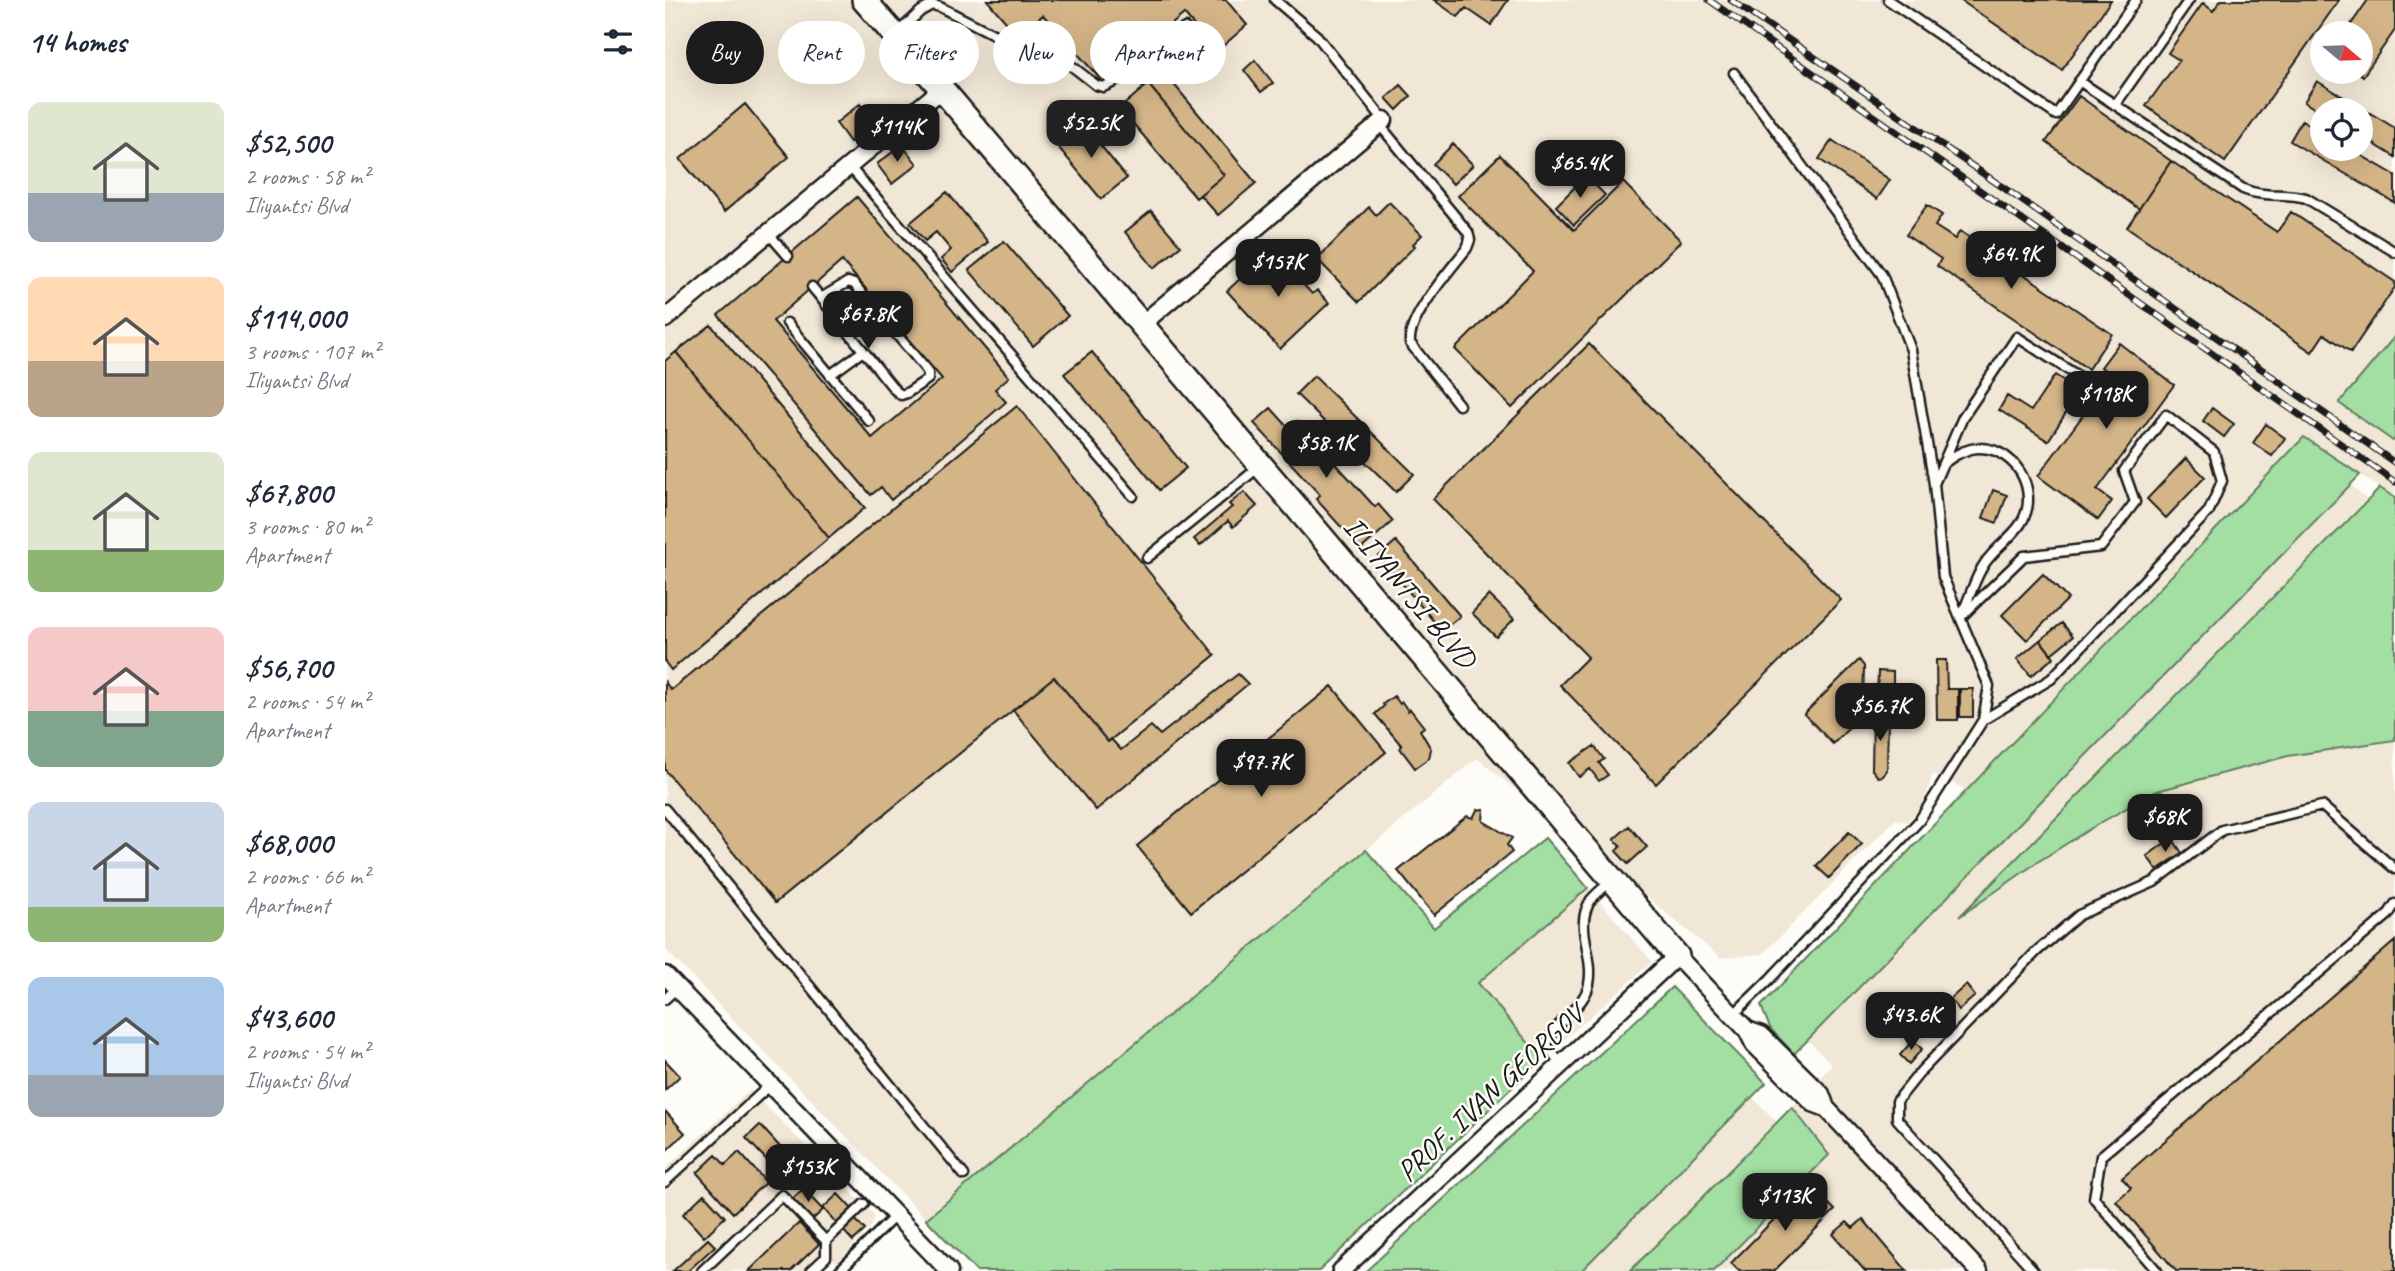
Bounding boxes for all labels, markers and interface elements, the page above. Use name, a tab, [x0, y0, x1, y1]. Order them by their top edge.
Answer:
chip: Buy	[686, 21, 764, 84]
chip: Rent	[778, 21, 865, 84]
chip: Filters	[879, 21, 979, 84]
chip: New	[993, 21, 1076, 84]
chip: Apartment	[1090, 21, 1226, 84]
north arrow	[2310, 21, 2373, 84]
map controls	[2310, 21, 2373, 161]
text: 14 homes	[28, 23, 126, 61]
icon: filters	[599, 23, 637, 61]
button: locate	[2310, 98, 2373, 161]
pin: $52.5K	[1034, 100, 1148, 160]
pin: $114K	[848, 104, 946, 164]
text: $52.5K	[1063, 108, 1119, 137]
text: $114K	[870, 112, 924, 141]
text: $52,500	[245, 124, 331, 162]
icon: home	[84, 130, 168, 214]
pin: $65.4K	[1523, 140, 1637, 200]
text: $65.4K	[1551, 148, 1609, 177]
text: 2 rooms · 58 m²	[245, 162, 369, 191]
text: Iliyantsi Blvd	[245, 191, 348, 220]
pin: $64.9K	[1954, 232, 2068, 291]
text: $64.9K	[1982, 239, 2040, 268]
pin: $157K	[1229, 240, 1327, 299]
text: $157K	[1252, 247, 1304, 276]
pin: $67.8K	[811, 292, 925, 351]
text: $114,000	[245, 299, 345, 337]
text: $67.8K	[839, 299, 897, 328]
icon: home	[84, 305, 168, 389]
text: 3 rooms · 107 m²	[245, 337, 380, 366]
text: Iliyantsi Blvd	[245, 366, 348, 395]
pin: $118K	[2057, 372, 2155, 431]
text: $118K	[2079, 379, 2133, 408]
pin: $58.1K	[1269, 420, 1383, 480]
text: $58.1K	[1297, 428, 1355, 457]
text: $67,800	[245, 474, 332, 512]
icon: home	[84, 480, 168, 564]
street label: ILIYANTSI BLVD	[1335, 508, 1486, 678]
text: 3 rooms · 80 m²	[245, 512, 369, 541]
text: Apartment	[245, 541, 330, 570]
text: $56,700	[245, 649, 332, 687]
icon: home	[84, 655, 168, 739]
pin: $56.7K	[1823, 684, 1937, 743]
text: 2 rooms · 54 m²	[245, 687, 369, 716]
text: $56.7K	[1851, 691, 1909, 720]
text: Apartment	[245, 716, 330, 745]
pin: $97.7K	[1204, 740, 1318, 799]
text: $97.7K	[1232, 747, 1290, 776]
pin: $68K	[2124, 794, 2206, 854]
text: $68K	[2143, 802, 2187, 831]
text: $68,000	[245, 824, 333, 862]
icon: home	[84, 830, 168, 914]
text: 2 rooms · 66 m²	[245, 862, 369, 891]
text: Apartment	[245, 891, 330, 920]
pin: $43.6K	[1854, 992, 1968, 1052]
street label: PROF. IVAN GEORGOV	[1388, 993, 1595, 1190]
text: $43,600	[245, 999, 333, 1037]
text: $43.6K	[1882, 1000, 1940, 1029]
icon: home	[84, 1005, 168, 1089]
text: 2 rooms · 54 m²	[245, 1037, 369, 1066]
text: Iliyantsi Blvd	[245, 1066, 348, 1095]
pin: $153K	[759, 1144, 857, 1204]
text: $153K	[782, 1152, 834, 1181]
pin: $113K	[1736, 1174, 1834, 1233]
text: $113K	[1758, 1181, 1812, 1210]

